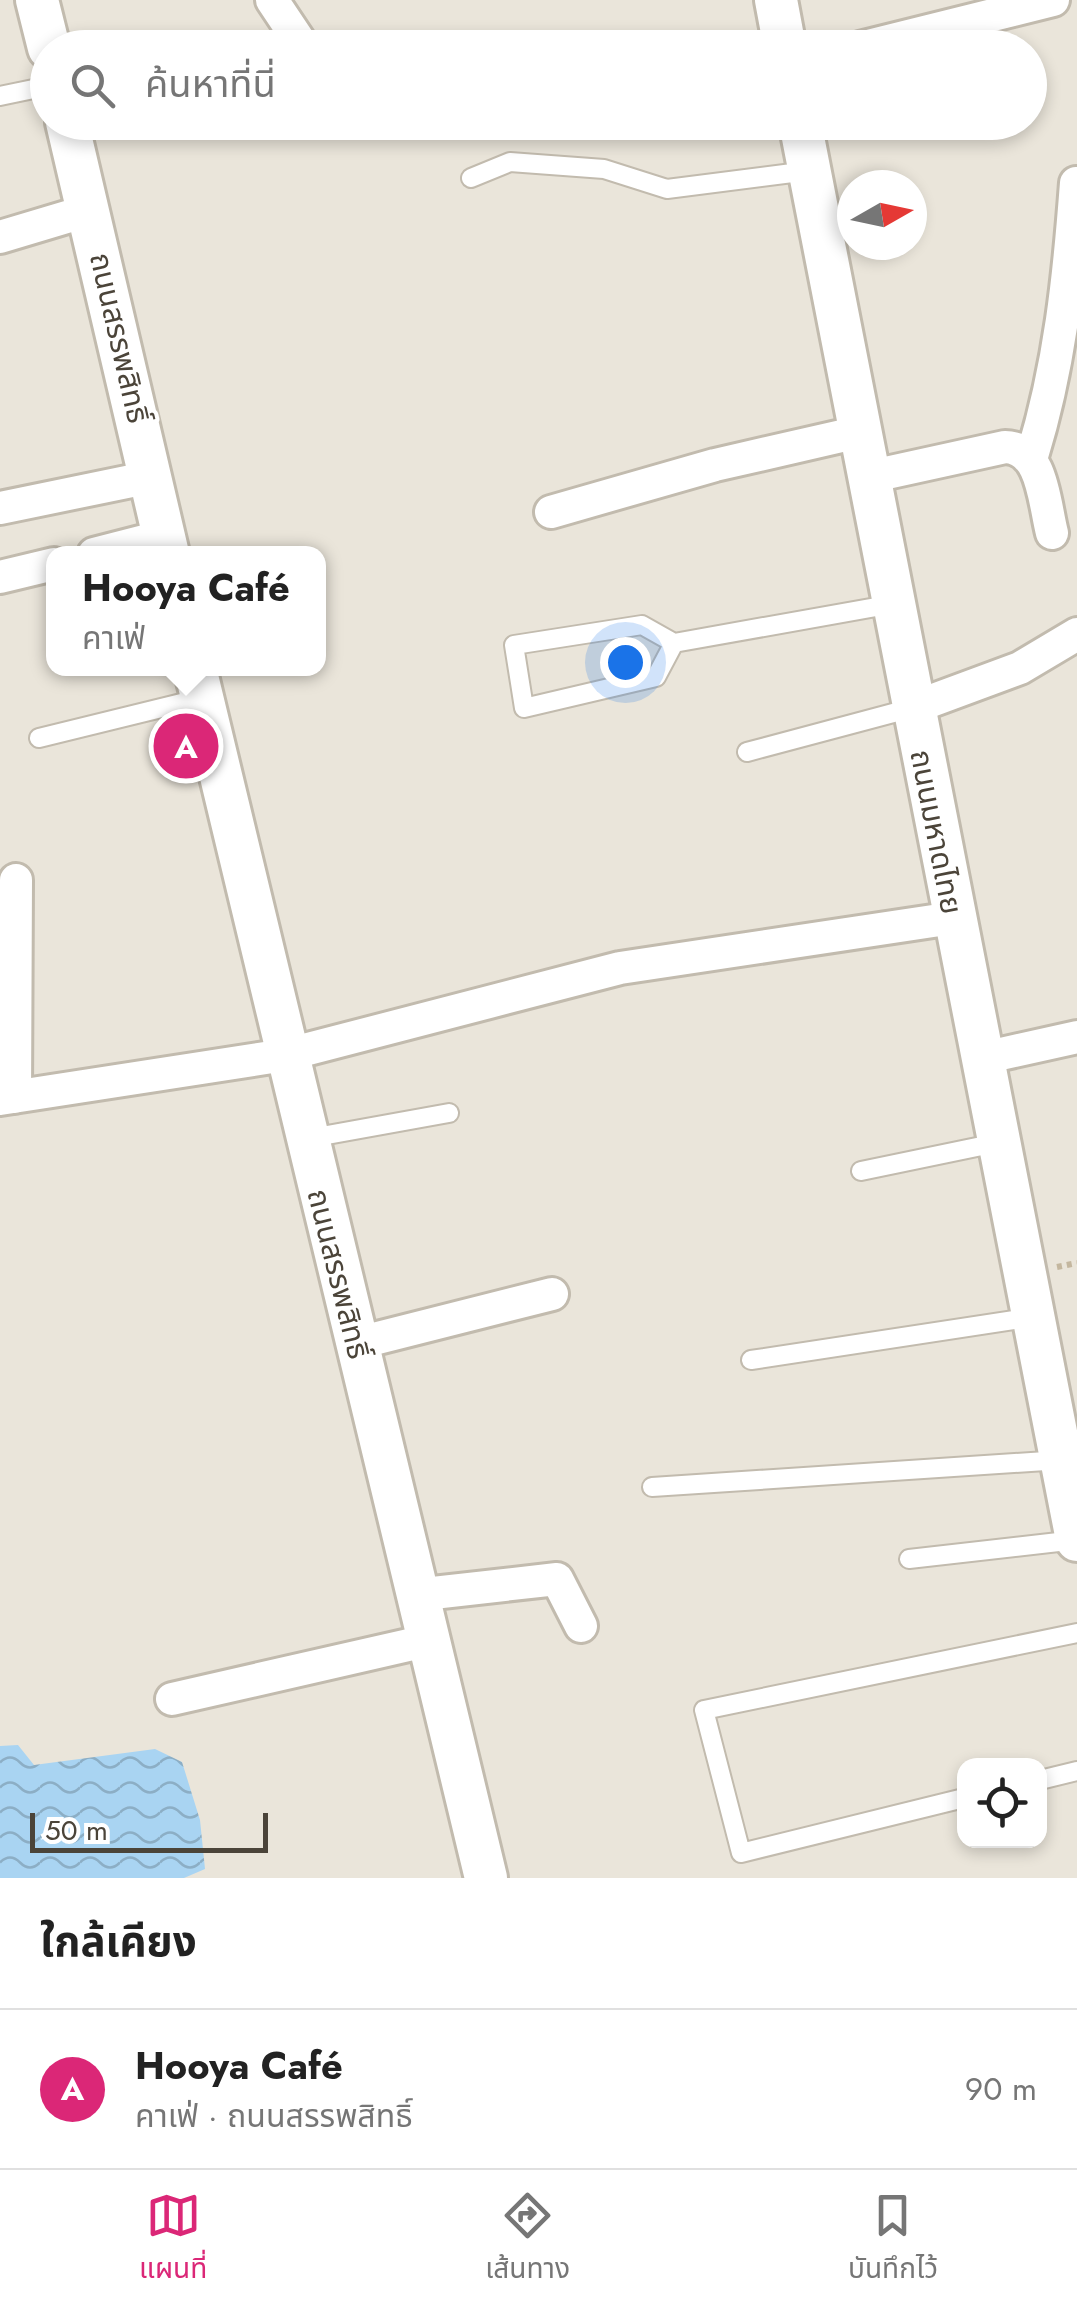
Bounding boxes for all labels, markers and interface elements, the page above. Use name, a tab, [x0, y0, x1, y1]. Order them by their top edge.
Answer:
search box	[30, 30, 1047, 140]
text: ค้นหาที่นี่	[145, 56, 276, 111]
icon: search	[65, 58, 120, 113]
north arrow	[837, 170, 927, 260]
street label: ถนนสรรพสิทธิ์	[79, 248, 160, 428]
popup	[46, 546, 326, 676]
text: Hooya Café	[82, 560, 290, 615]
text: คาเฟ่	[82, 615, 145, 661]
your location	[600, 637, 651, 688]
pin: A	[154, 708, 218, 784]
street label: ถนนมหาดไทย	[899, 746, 974, 918]
street label: ถนนสรรพสิทธิ์	[297, 1184, 381, 1364]
map controls	[957, 1758, 1047, 1848]
button: locate	[957, 1758, 1047, 1848]
scale bar	[30, 1808, 268, 1852]
text: 50 m	[45, 1810, 108, 1851]
text: ใกล้เคียง	[40, 1911, 197, 1972]
text: Hooya Café	[135, 2038, 343, 2093]
text: A	[61, 2066, 84, 2112]
text: 90 m	[965, 2066, 1037, 2112]
text: คาเฟ่ · ถนนสรรพสิทธิ์	[135, 2093, 413, 2139]
tab: แผนที่	[139, 2188, 207, 2291]
tab: เส้นทาง	[485, 2188, 570, 2291]
tab: บันทึกไว้	[848, 2188, 938, 2291]

